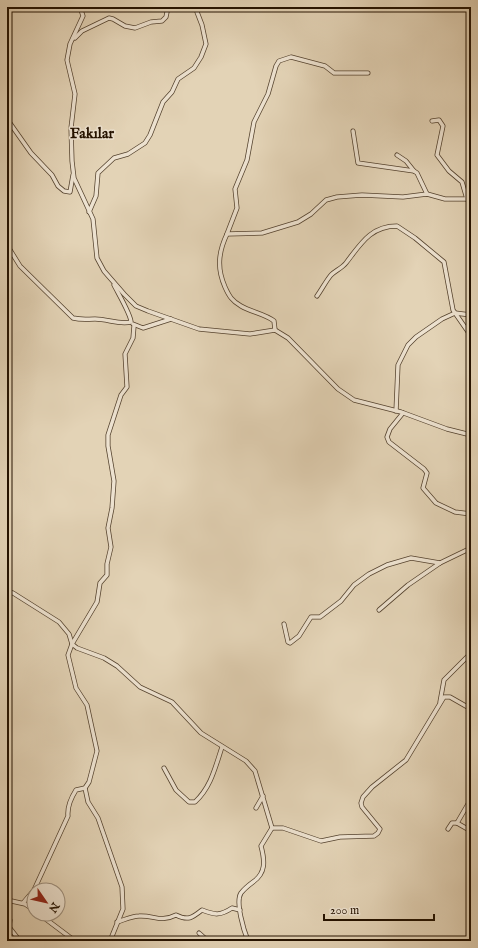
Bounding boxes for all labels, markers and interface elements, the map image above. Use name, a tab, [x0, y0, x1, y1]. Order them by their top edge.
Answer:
district label: Fakılar	[70, 124, 114, 143]
north arrow	[26, 882, 66, 922]
scale bar	[324, 896, 434, 922]
text: N	[45, 898, 62, 915]
text: 200 m	[330, 903, 359, 918]

